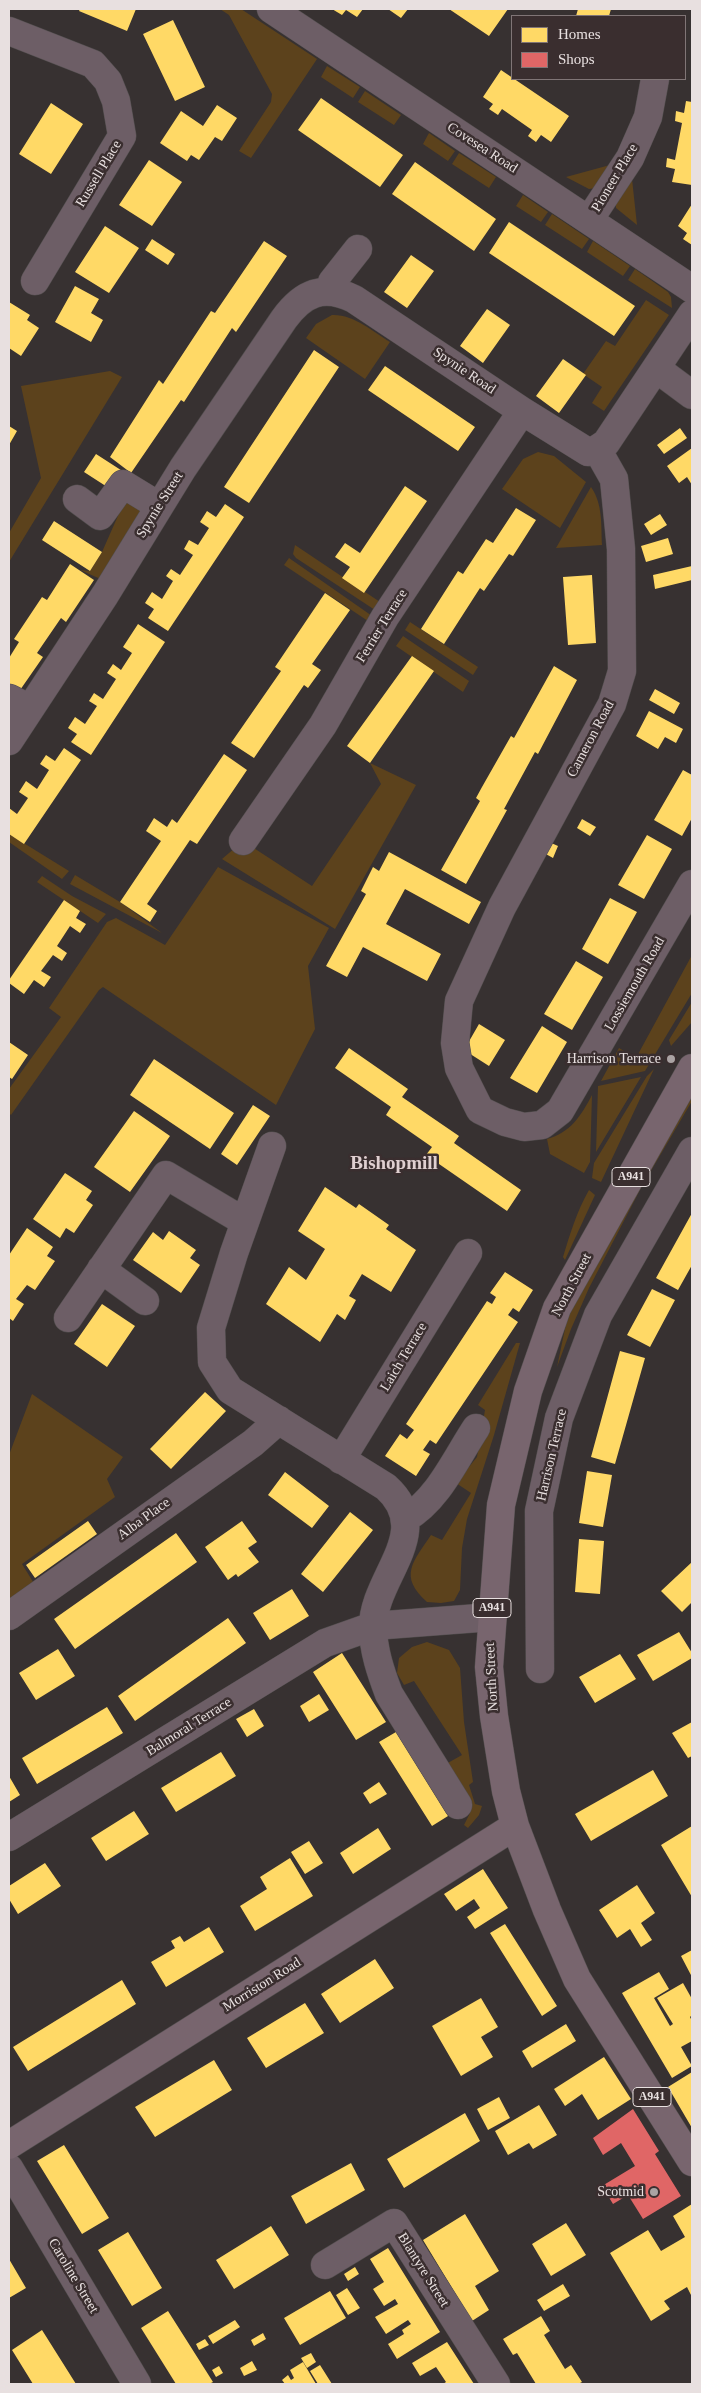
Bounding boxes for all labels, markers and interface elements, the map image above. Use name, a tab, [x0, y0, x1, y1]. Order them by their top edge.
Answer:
legend	[511, 15, 686, 80]
text: Homes	[558, 26, 601, 42]
text: Shops	[558, 51, 595, 67]
street label: Covesea Road	[444, 119, 520, 177]
street label: Russell Place	[72, 138, 126, 210]
street label: Pioneer Place	[588, 141, 642, 215]
street label: Spynie Road	[429, 344, 499, 398]
street label: Spynie Street	[133, 469, 187, 541]
street label: Ferrier Terrace	[353, 586, 411, 666]
street label: Cameron Road	[564, 698, 618, 780]
street label: Lossiemouth Road	[601, 934, 669, 1034]
place label: Harrison Terrace	[567, 1051, 661, 1067]
marker: Harrison Terrace	[665, 1053, 677, 1065]
district label: Bishopmill	[350, 1153, 438, 1175]
road number: A941	[612, 1168, 650, 1186]
street label: North Street	[548, 1251, 596, 1319]
street label: Laich Terrace	[377, 1320, 431, 1394]
street label: Harrison Terrace	[533, 1407, 571, 1503]
street label: Alba Place	[114, 1494, 174, 1544]
road number: A941	[473, 1599, 511, 1618]
street label: North Street	[482, 1642, 502, 1712]
street label: Balmoral Terrace	[143, 1694, 235, 1760]
street label: Morriston Road	[220, 1954, 304, 2016]
road number: A941	[633, 2088, 671, 2106]
place label: Scotmid	[597, 2184, 644, 2200]
marker: Scotmid	[648, 2186, 660, 2198]
street label: Blantyre Street	[394, 2230, 452, 2310]
street label: Caroline Street	[44, 2236, 102, 2316]

